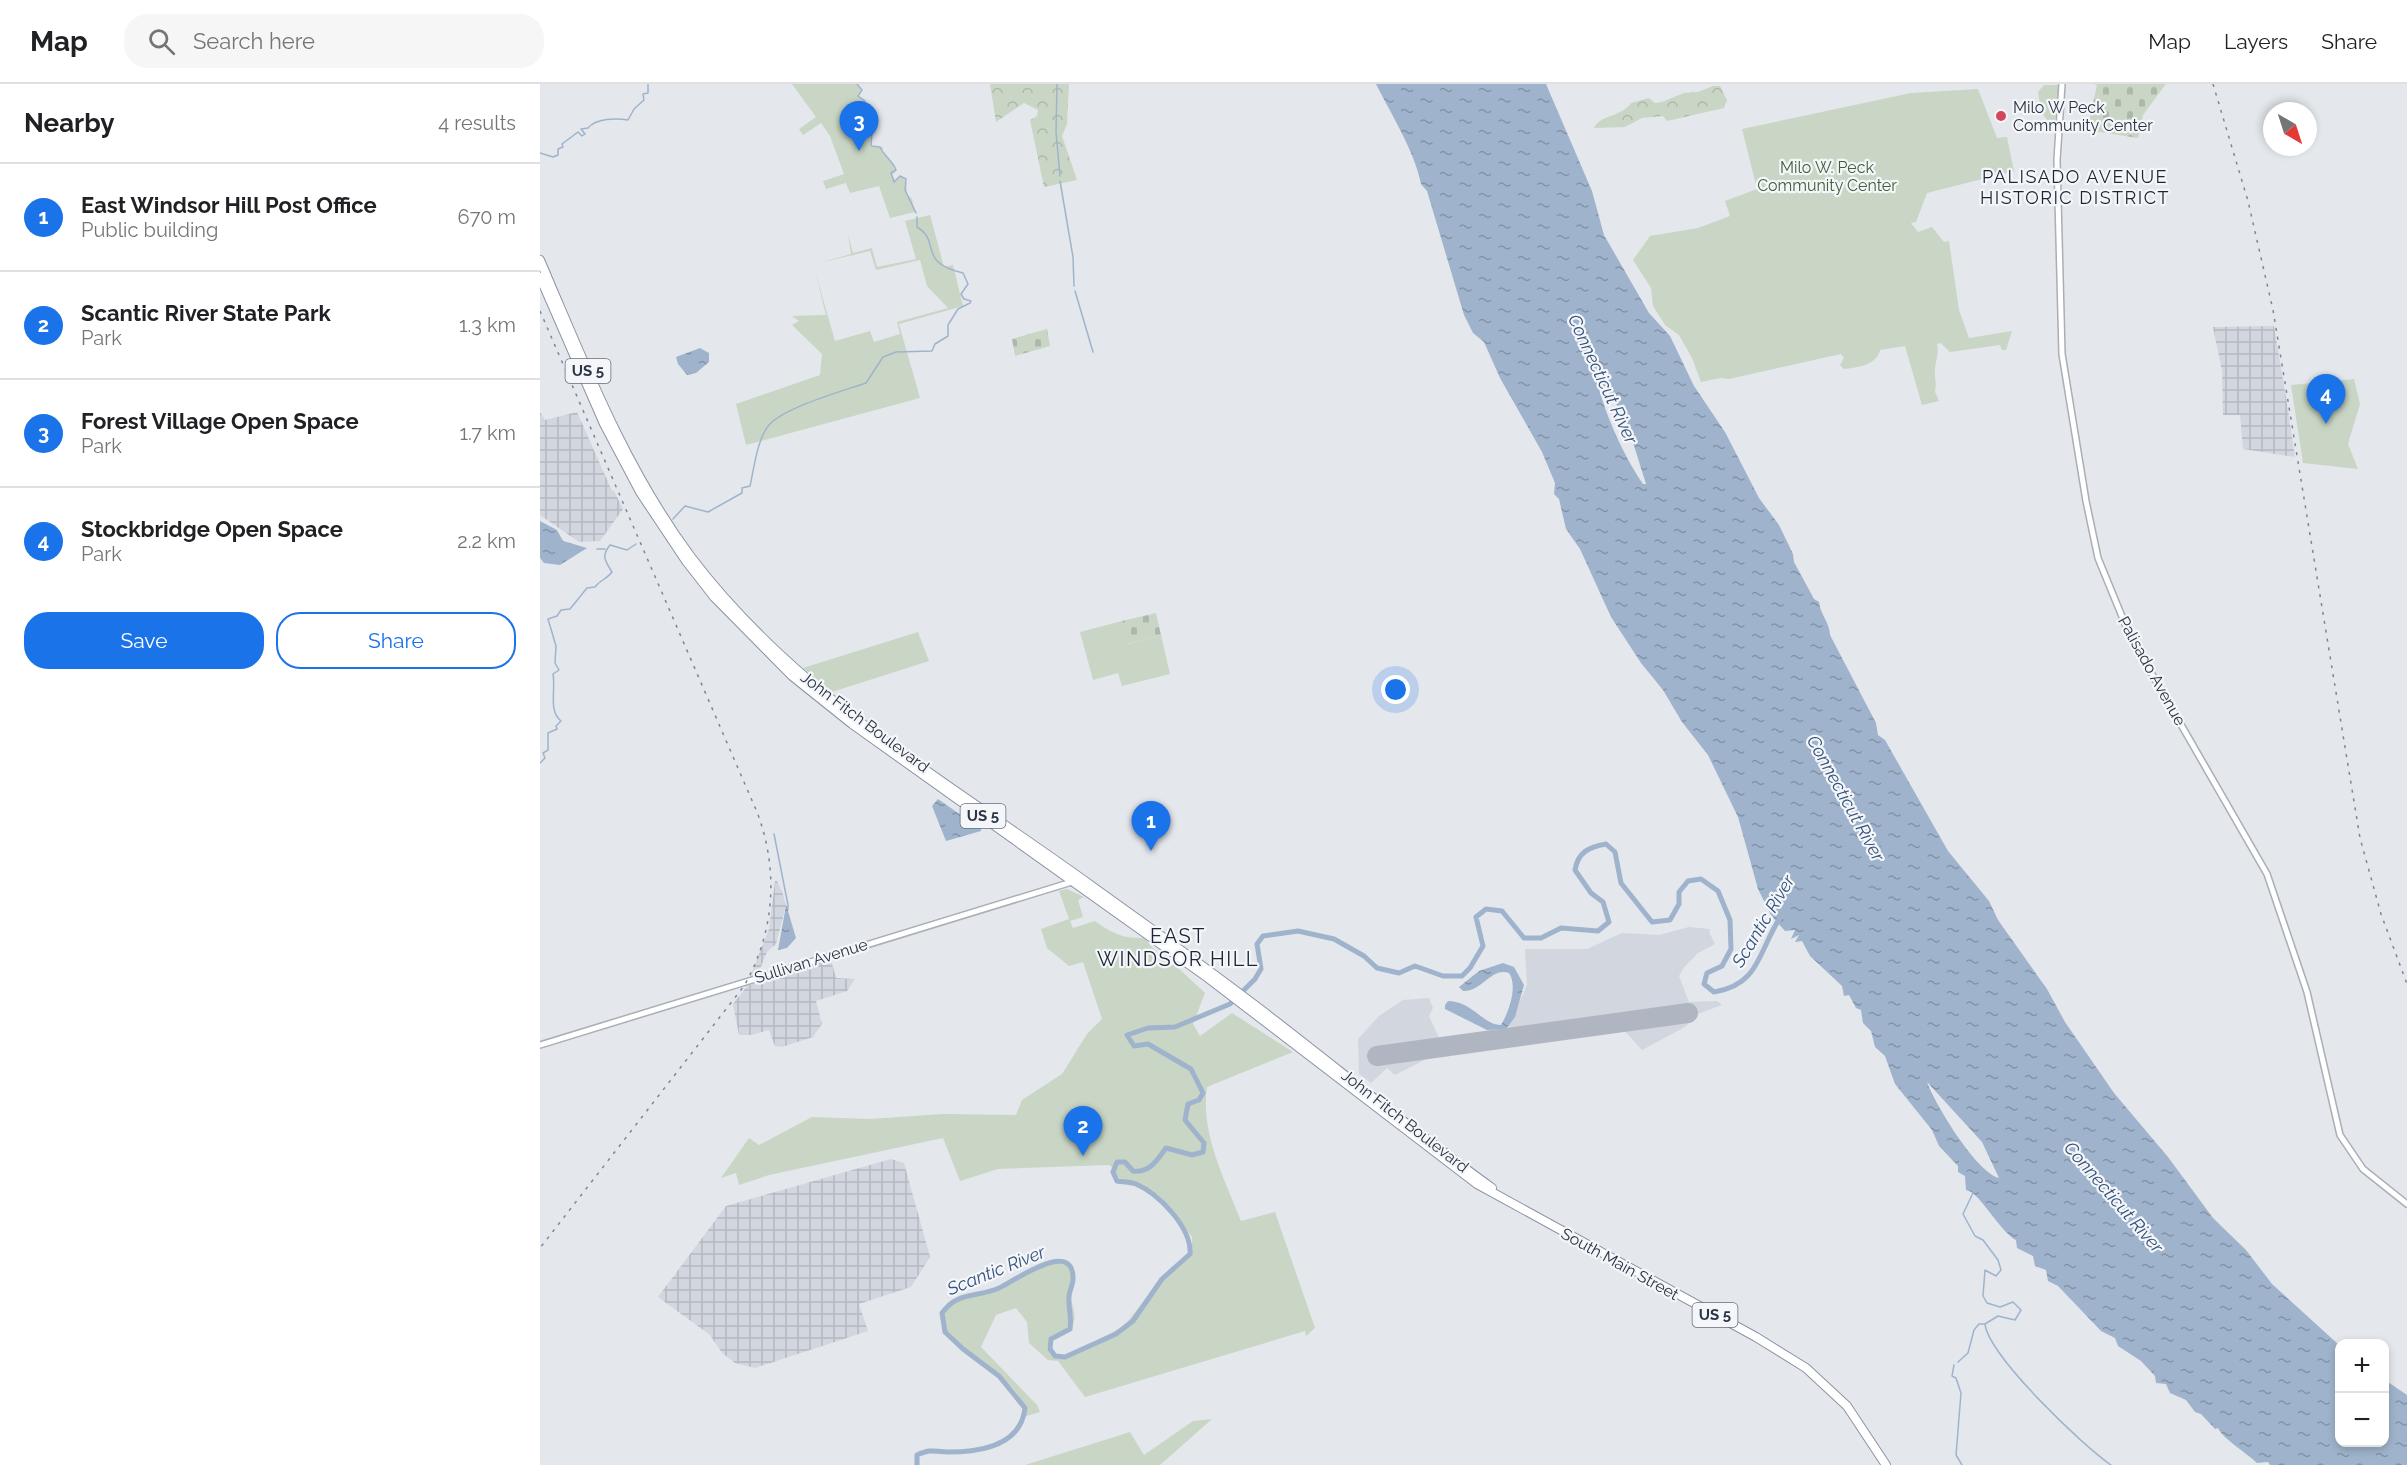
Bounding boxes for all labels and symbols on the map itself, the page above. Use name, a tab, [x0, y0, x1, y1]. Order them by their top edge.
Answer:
place label: Milo W Peck Community Center	[2013, 98, 2153, 135]
pin: 3	[840, 101, 878, 151]
north arrow	[2263, 102, 2317, 156]
marker: Milo W Peck Community Center	[1994, 109, 2008, 123]
park label: Milo W. Peck Community Center	[1757, 158, 1897, 195]
district label: PALISADO AVENUE HISTORIC DISTRICT	[1980, 166, 2170, 208]
water label: Connecticut River	[1564, 311, 1643, 448]
road number: US 5	[566, 359, 610, 383]
pin: 4	[2306, 374, 2346, 424]
street label: Palisado Avenue	[2114, 613, 2190, 729]
street label: John Fitch Boulevard	[797, 668, 933, 776]
your location	[1381, 675, 1410, 704]
water label: Connecticut River	[1803, 732, 1890, 865]
pin: 1	[1132, 802, 1170, 851]
road number: US 5	[960, 804, 1006, 828]
water label: Scantic River	[1727, 870, 1799, 972]
district label: EAST WINDSOR HILL	[1097, 924, 1259, 971]
street label: Sullivan Avenue	[752, 935, 870, 987]
street label: John Fitch Boulevard	[1338, 1066, 1472, 1176]
pin: 2	[1064, 1106, 1102, 1156]
water label: Connecticut River	[2060, 1137, 2169, 1257]
street label: South Main Street	[1558, 1224, 1683, 1304]
water label: Scantic River	[943, 1241, 1049, 1300]
road number: US 5	[1692, 1303, 1738, 1327]

